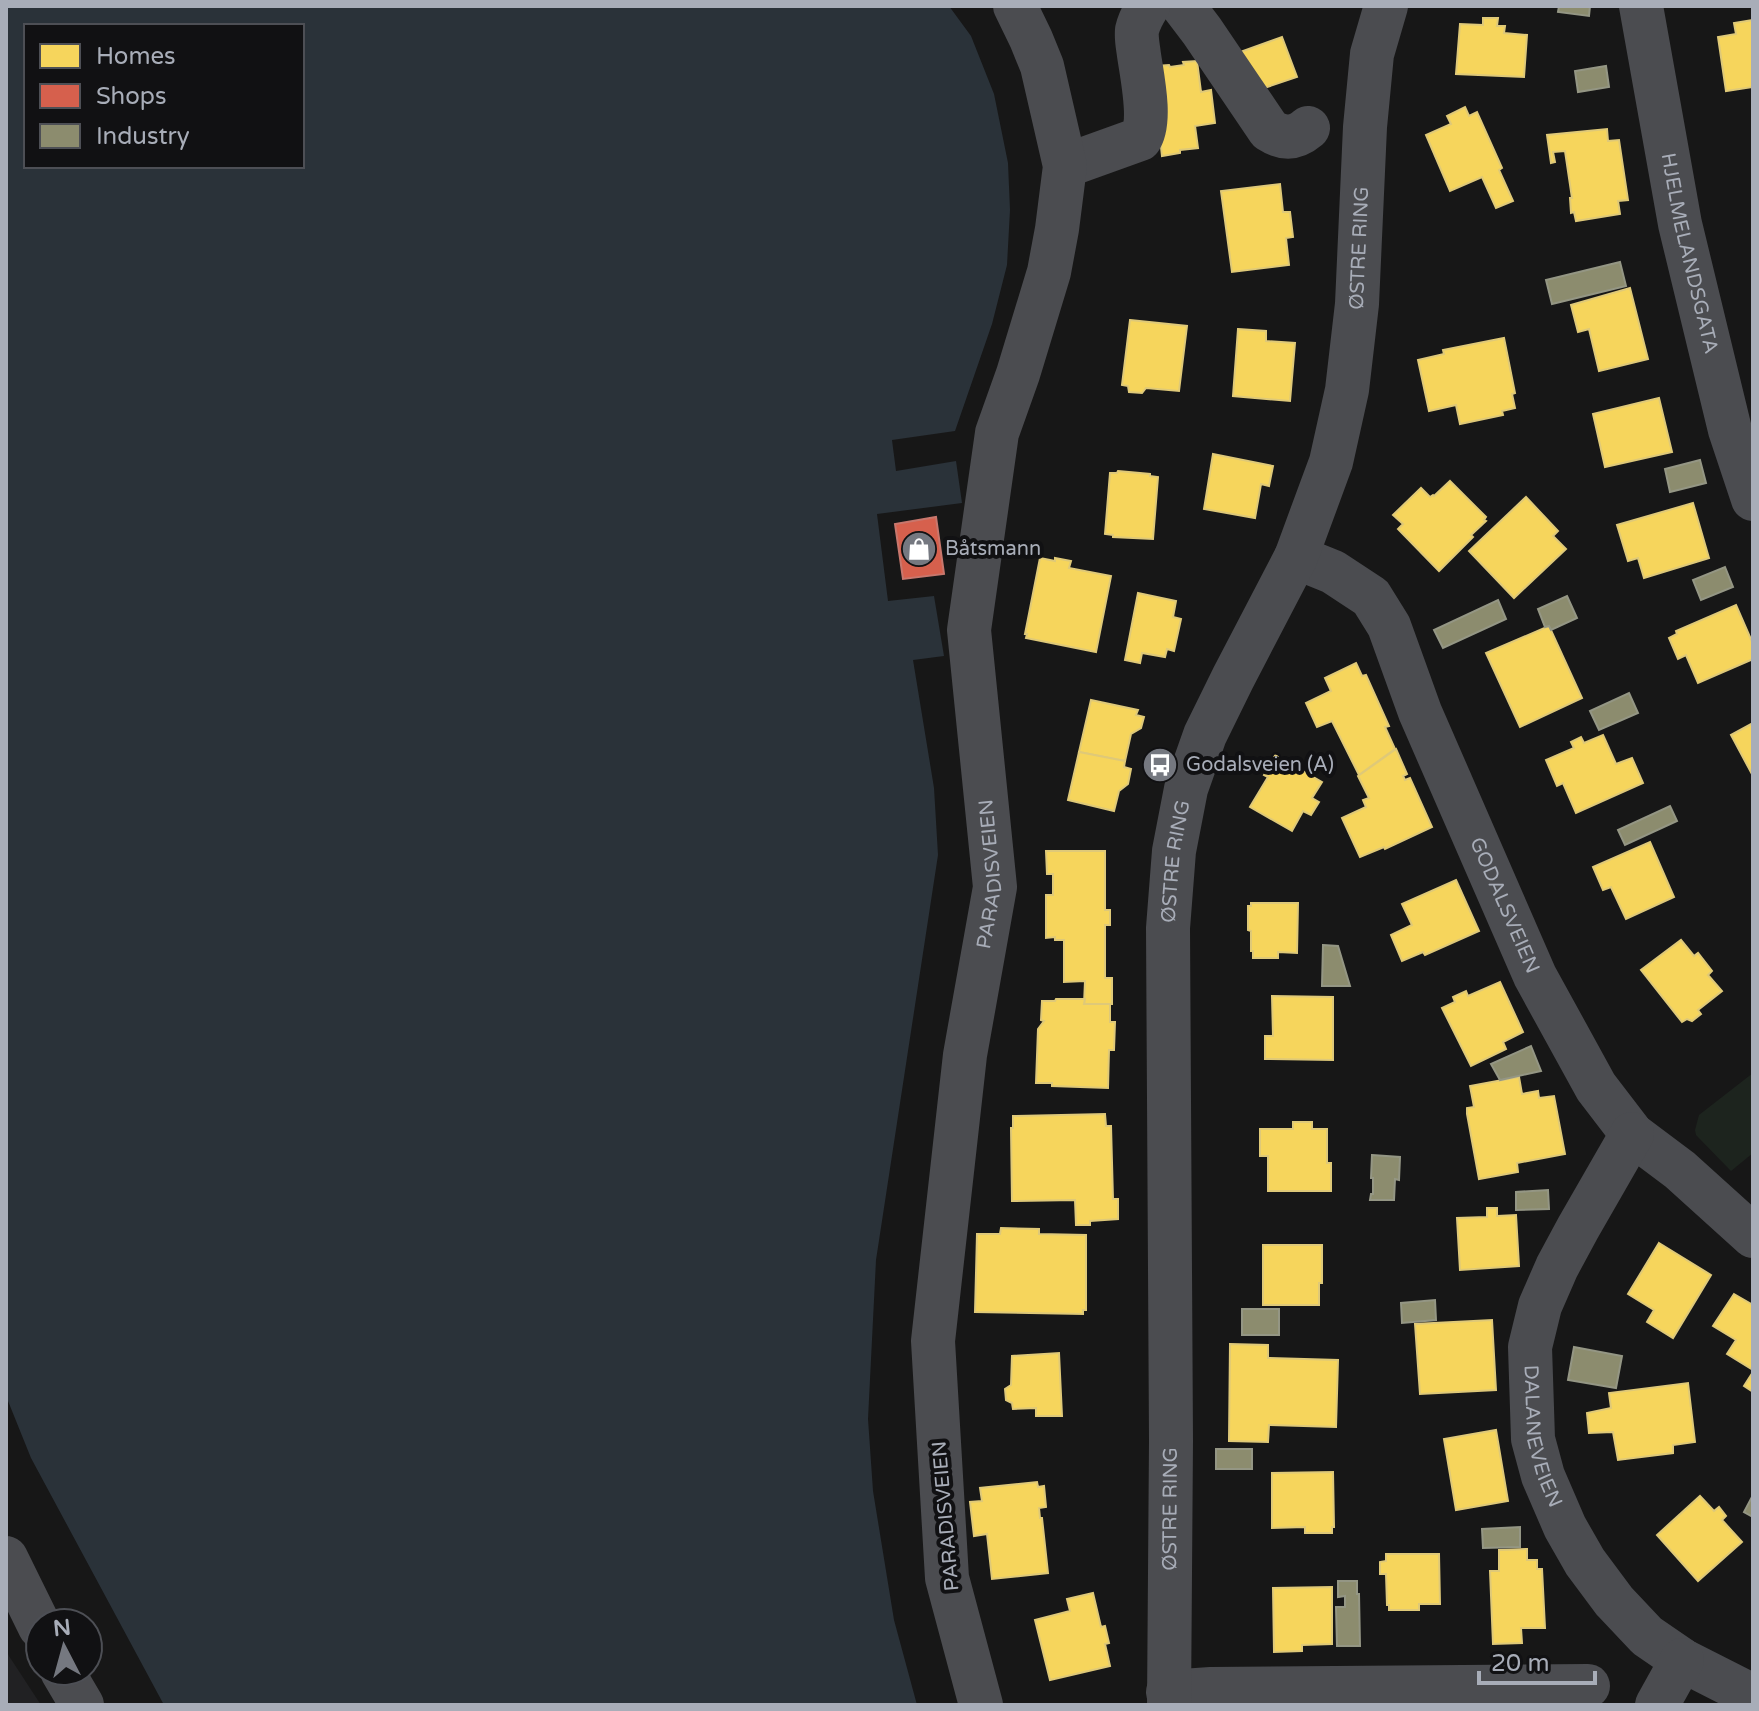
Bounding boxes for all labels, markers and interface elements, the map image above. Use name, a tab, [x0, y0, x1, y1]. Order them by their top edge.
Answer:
legend	[24, 24, 304, 168]
text: Homes	[96, 42, 176, 71]
text: Shops	[96, 82, 166, 111]
text: Industry	[96, 122, 190, 151]
street label: HJELMELANDSGATA	[1656, 151, 1723, 356]
street label: ØSTRE RING	[1345, 186, 1374, 310]
shop icon: Båtsmann	[900, 530, 938, 568]
place label: Båtsmann	[945, 537, 1041, 561]
bus stop icon: Godalsveien (A)	[1141, 746, 1179, 784]
place label: Godalsveien (A)	[1186, 753, 1334, 777]
street label: PARADISVEIEN	[972, 798, 1008, 951]
street label: ØSTRE RING	[1156, 798, 1196, 924]
street label: GODALSVEIEN	[1464, 834, 1544, 977]
street label: DALANEVEIEN	[1519, 1364, 1567, 1511]
street label: PARADISVEIEN	[927, 1440, 965, 1592]
street label: ØSTRE RING	[1158, 1447, 1183, 1571]
north arrow	[24, 1607, 104, 1687]
text: N	[52, 1614, 72, 1642]
scale bar	[1479, 1635, 1595, 1685]
text: 20 m	[1491, 1649, 1549, 1678]

